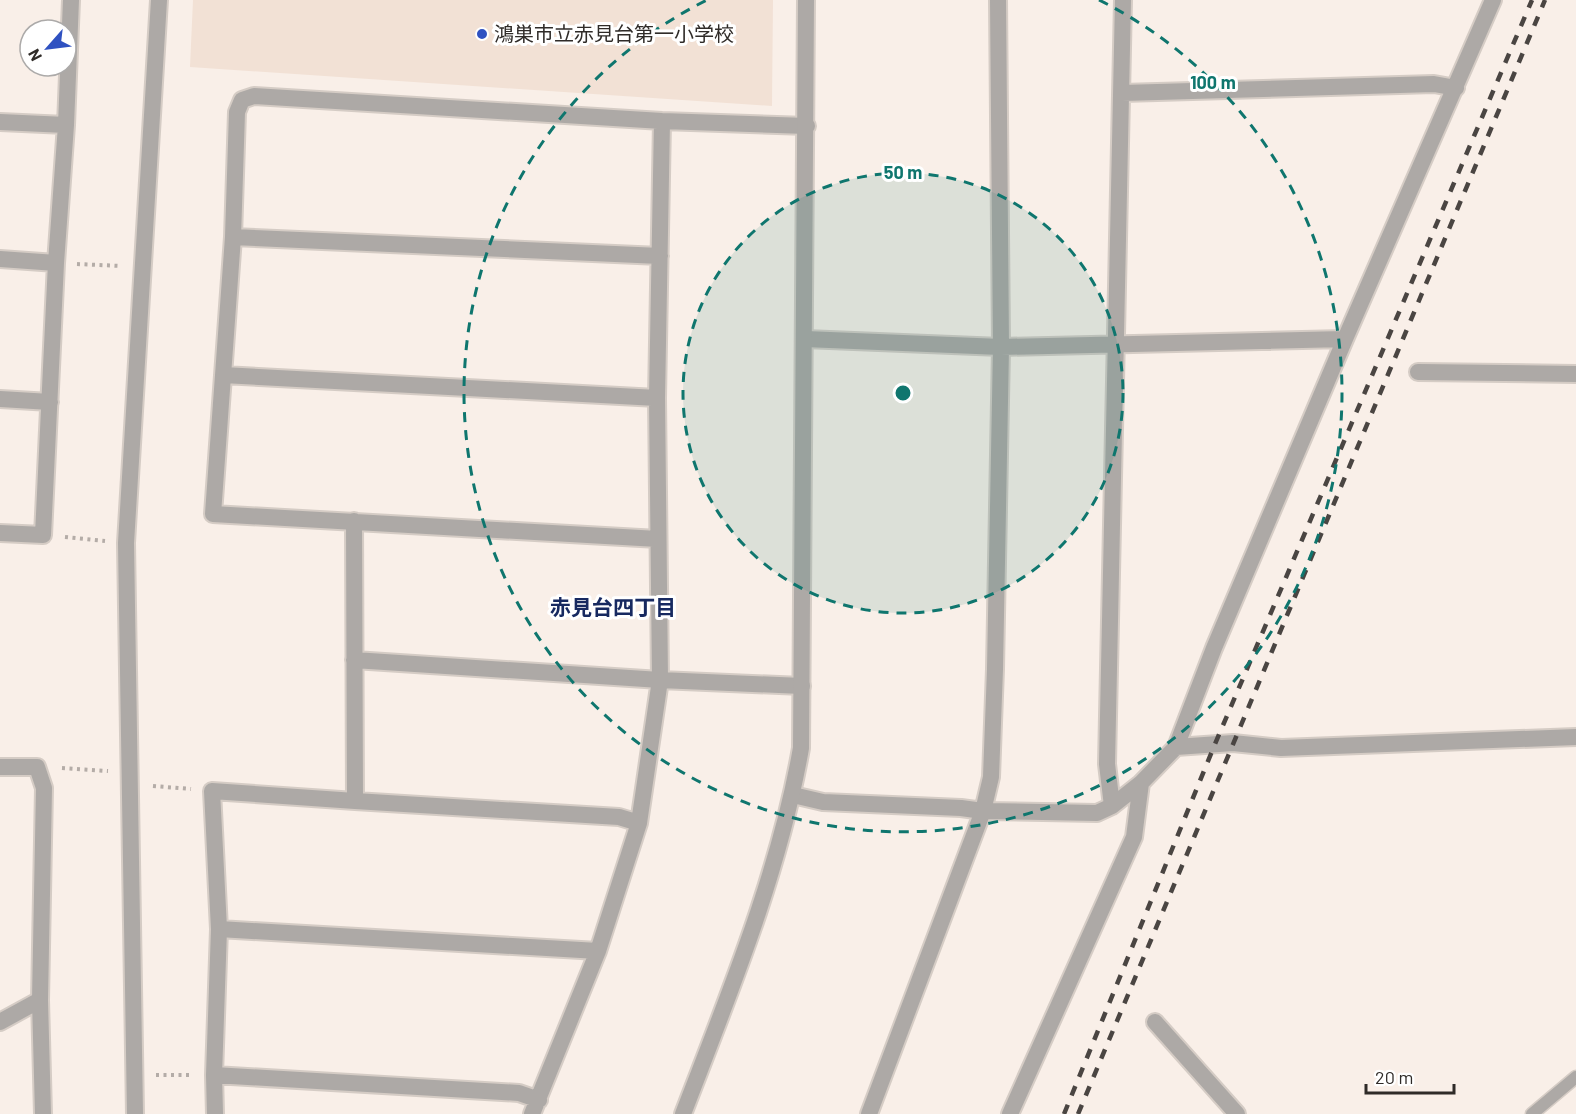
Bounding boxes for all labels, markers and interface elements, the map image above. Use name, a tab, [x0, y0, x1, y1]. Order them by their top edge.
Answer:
north arrow	[18, 18, 78, 78]
place label: 鴻巣市立赤見台第一小学校	[494, 21, 734, 45]
marker: 鴻巣市立赤見台第一小学校	[475, 27, 489, 41]
text: N	[23, 46, 45, 64]
text: 100 m	[1190, 71, 1236, 93]
text: 50 m	[884, 161, 922, 183]
centre of rings	[893, 383, 913, 403]
district label: 赤見台四丁目	[550, 594, 676, 619]
scale bar	[1366, 1057, 1454, 1095]
text: 20 m	[1375, 1066, 1413, 1088]

